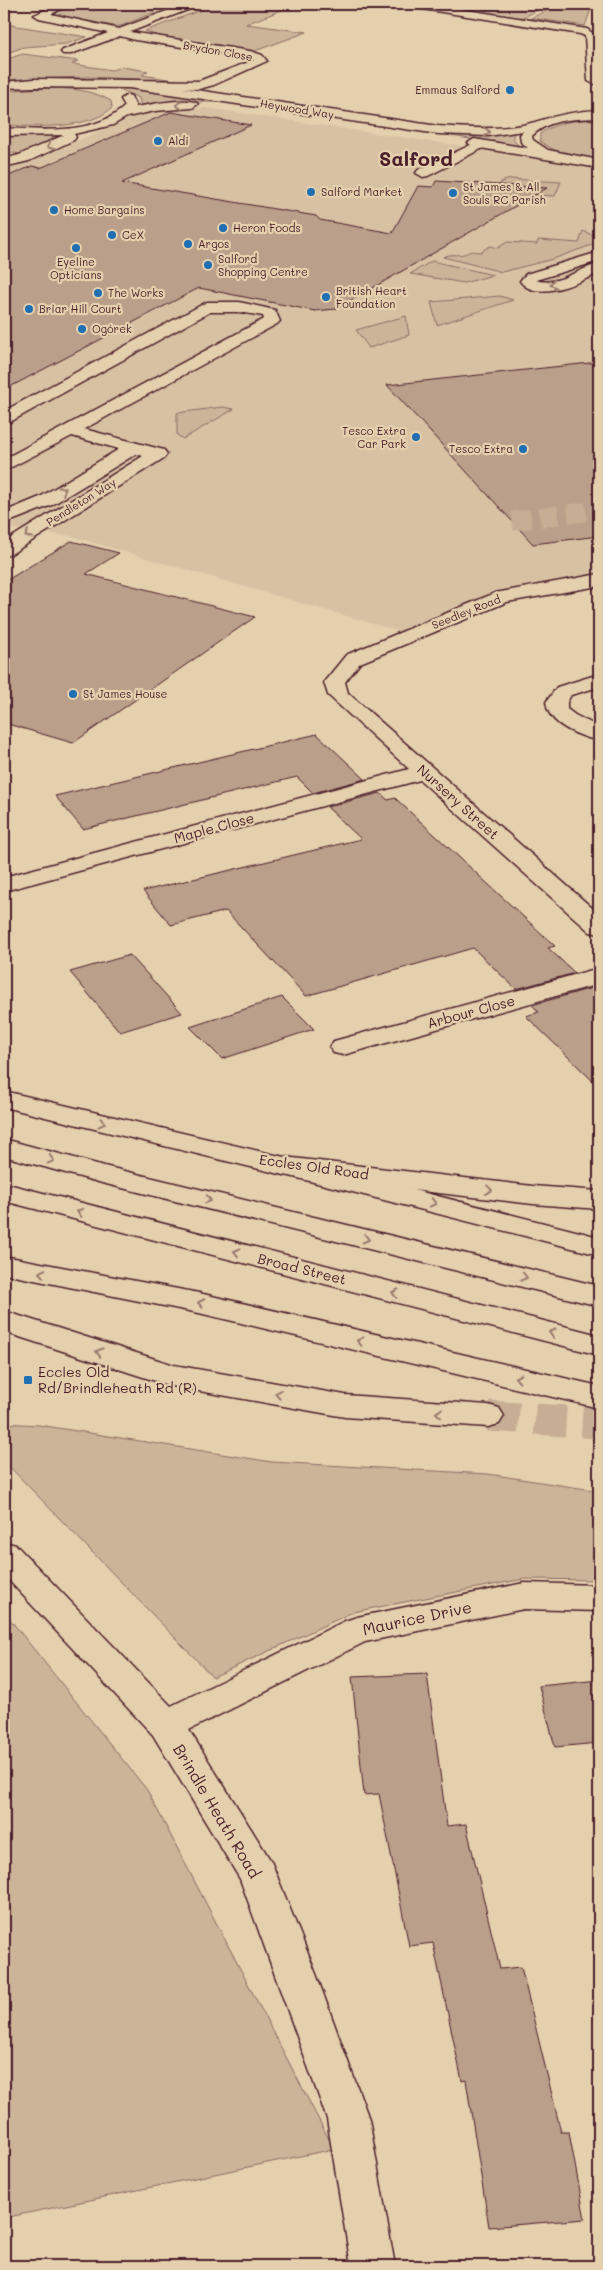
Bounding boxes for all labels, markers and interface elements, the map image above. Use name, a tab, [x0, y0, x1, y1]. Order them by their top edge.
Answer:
street label: Brydon Close	[182, 37, 254, 64]
place label: Emmaus Salford	[415, 82, 500, 97]
marker: Emmaus Salford	[504, 84, 516, 96]
street label: Heywood Way	[259, 95, 335, 122]
one-way arrow	[175, 100, 183, 111]
one-way arrow	[484, 126, 492, 137]
place label: Aldi	[168, 133, 189, 148]
marker: Aldi	[152, 135, 164, 147]
one-way arrow	[46, 140, 55, 151]
district label: Salford	[379, 145, 453, 171]
place label: St James & All Souls RC Parish	[463, 179, 546, 207]
place label: Salford Market	[321, 184, 402, 199]
marker: Salford Market	[305, 186, 317, 198]
marker: St James & All Souls RC Parish	[447, 187, 459, 199]
place label: Home Bargains	[64, 202, 145, 217]
marker: Home Bargains	[48, 204, 60, 216]
place label: Heron Foods	[233, 220, 301, 235]
marker: Heron Foods	[217, 222, 229, 234]
place label: CeX	[122, 227, 144, 242]
marker: CeX	[106, 229, 118, 241]
place label: Argos	[198, 236, 229, 251]
marker: Argos	[182, 238, 194, 250]
marker: Eyeline Opticians	[70, 242, 82, 254]
place label: Salford Shopping Centre	[218, 251, 308, 279]
place label: Eyeline Opticians	[50, 254, 102, 282]
marker: Salford Shopping Centre	[202, 259, 214, 271]
one-way arrow	[549, 278, 558, 289]
place label: British Heart Foundation	[336, 283, 407, 311]
place label: The Works	[108, 285, 164, 300]
marker: The Works	[92, 287, 104, 299]
marker: British Heart Foundation	[320, 291, 332, 303]
place label: Briar Hill Court	[39, 301, 122, 316]
marker: Briar Hill Court	[23, 303, 35, 315]
place label: Ogórek	[92, 321, 132, 336]
marker: Ogórek	[76, 323, 88, 335]
place label: Tesco Extra Car Park	[342, 423, 406, 451]
marker: Tesco Extra Car Park	[410, 431, 422, 443]
place label: Tesco Extra	[449, 441, 513, 456]
marker: Tesco Extra	[517, 443, 529, 455]
street label: Pendleton Way	[43, 474, 119, 529]
one-way arrow	[58, 487, 67, 497]
one-way arrow	[24, 529, 33, 539]
street label: Seedley Road	[429, 591, 502, 632]
place label: St James House	[83, 686, 168, 701]
marker: St James House	[67, 688, 79, 700]
street label: Nursery Street	[413, 760, 503, 843]
street label: Maple Close	[172, 808, 256, 847]
street label: Arbour Close	[425, 991, 517, 1032]
one-way arrow	[98, 1117, 107, 1128]
street label: Eccles Old Road	[258, 1149, 370, 1184]
one-way arrow	[46, 1154, 55, 1165]
one-way arrow	[485, 1184, 493, 1195]
one-way arrow	[204, 1194, 213, 1205]
one-way arrow	[428, 1198, 437, 1208]
one-way arrow	[75, 1207, 84, 1218]
one-way arrow	[362, 1233, 371, 1244]
one-way arrow	[233, 1247, 242, 1258]
street label: Broad Street	[256, 1248, 348, 1289]
one-way arrow	[37, 1268, 46, 1278]
one-way arrow	[519, 1271, 528, 1282]
one-way arrow	[390, 1288, 399, 1299]
one-way arrow	[197, 1299, 206, 1309]
one-way arrow	[548, 1328, 557, 1339]
one-way arrow	[355, 1336, 364, 1347]
one-way arrow	[95, 1348, 104, 1358]
place label: Eccles Old Rd/Brindleheath Rd (R)	[38, 1362, 197, 1397]
one-way arrow	[513, 1373, 522, 1384]
marker: Eccles Old Rd/Brindleheath Rd (R)	[22, 1374, 34, 1386]
one-way arrow	[273, 1389, 282, 1399]
one-way arrow	[435, 1407, 443, 1418]
street label: Maurice Drive	[360, 1596, 473, 1639]
street label: Brindle Heath Road	[169, 1740, 266, 1882]

